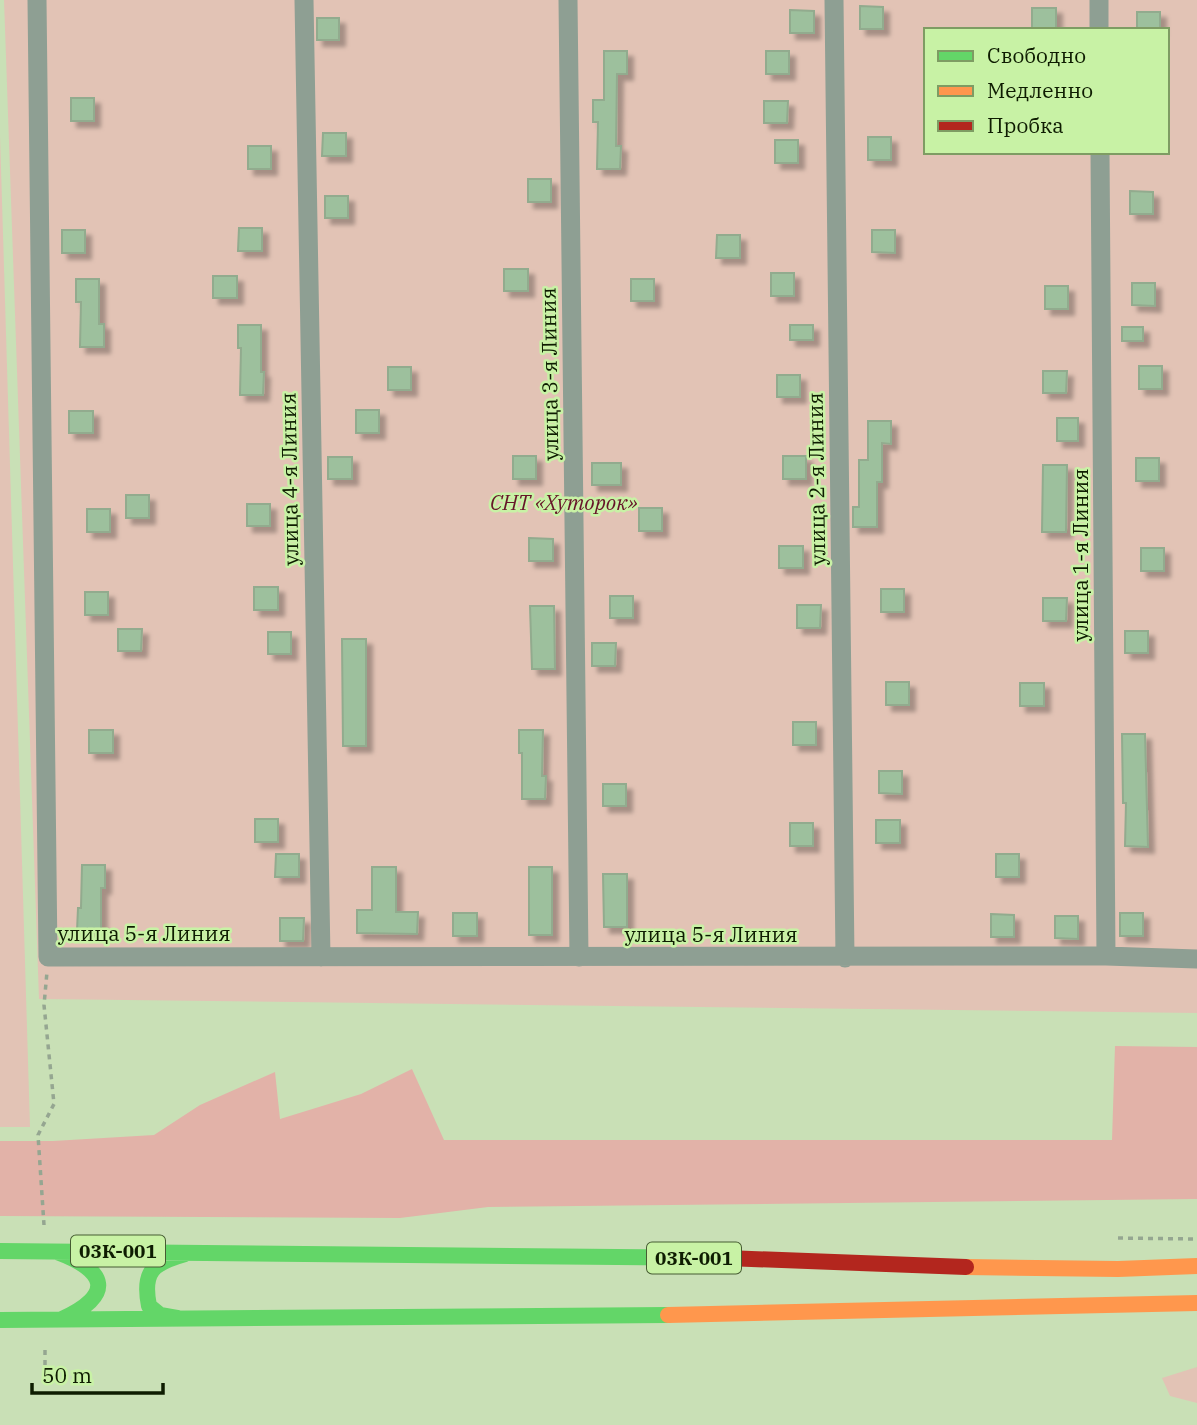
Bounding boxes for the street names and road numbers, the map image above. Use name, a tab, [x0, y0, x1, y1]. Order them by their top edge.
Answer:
street label: улица 3-я Линия	[533, 287, 565, 461]
street label: улица 4-я Линия	[273, 392, 305, 566]
street label: улица 2-я Линия	[800, 392, 832, 566]
street label: улица 1-я Линия	[1066, 468, 1094, 642]
street label: улица 5-я Линия	[57, 919, 231, 947]
street label: улица 5-я Линия	[624, 920, 798, 948]
road number: 03К-001	[71, 1236, 165, 1266]
road number: 03К-001	[647, 1242, 741, 1274]

